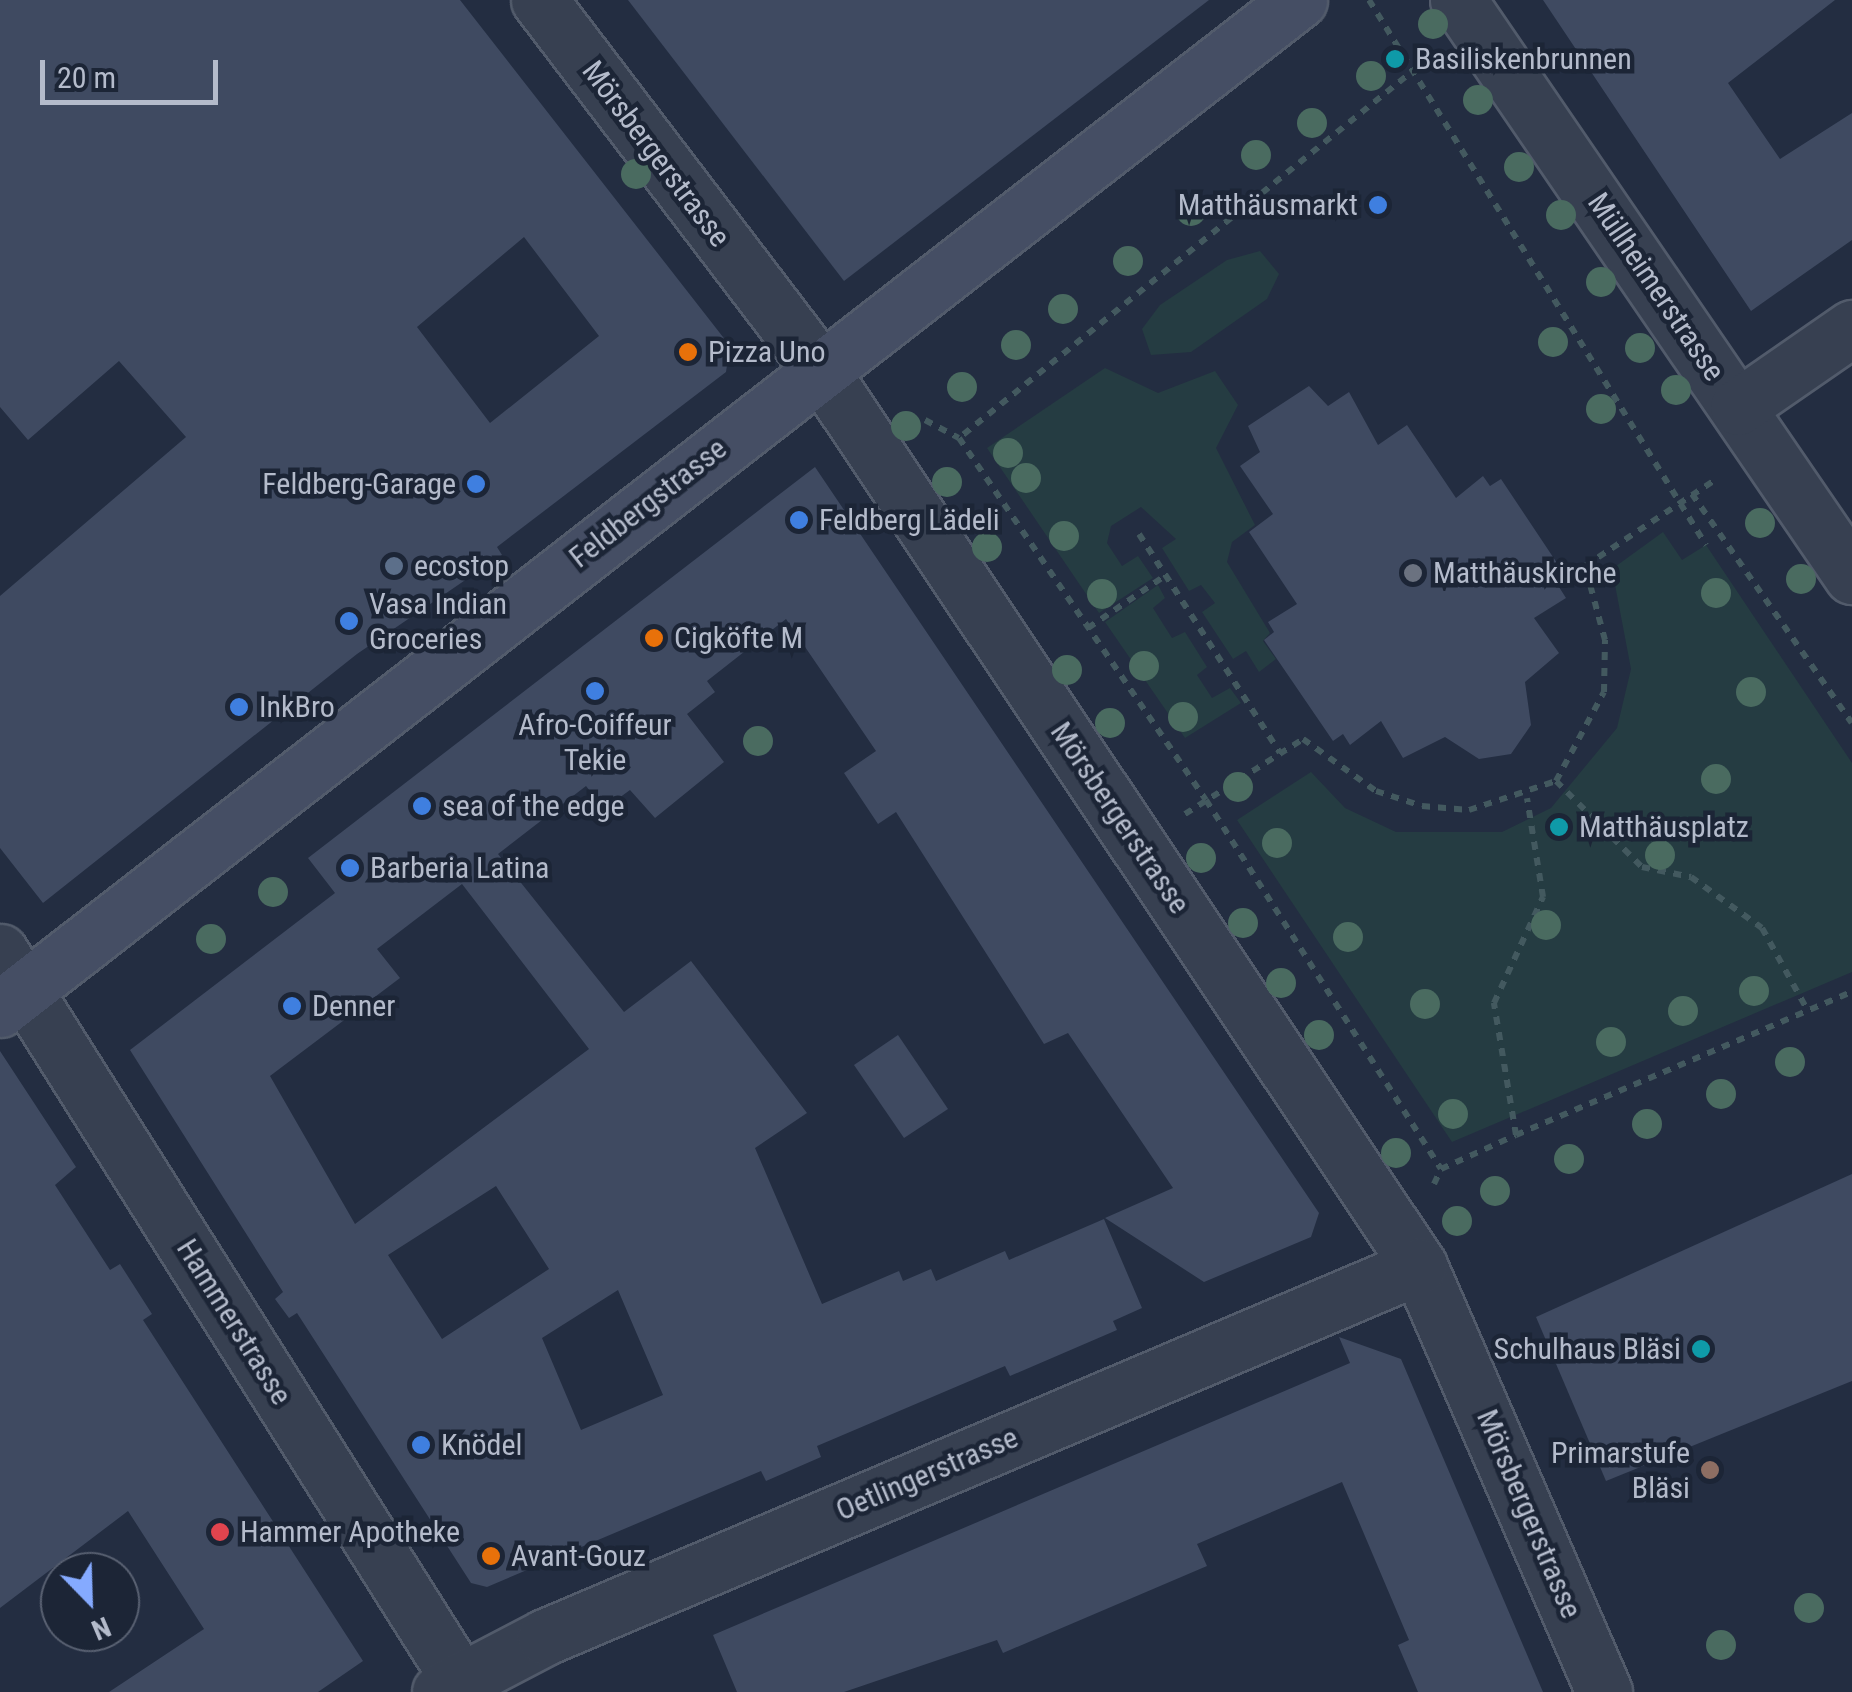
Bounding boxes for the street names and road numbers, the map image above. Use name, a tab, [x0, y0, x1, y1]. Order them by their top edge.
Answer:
street label: Mörsbergerstrasse	[574, 54, 738, 254]
street label: Müllheimerstrasse	[1580, 186, 1732, 388]
street label: Feldbergstrasse	[562, 431, 734, 575]
street label: Mörsbergerstrasse	[1043, 715, 1197, 921]
street label: Hammerstrasse	[169, 1233, 299, 1411]
street label: Mörsbergerstrasse	[1469, 1404, 1589, 1624]
street label: Oetlingerstrasse	[831, 1419, 1023, 1529]

